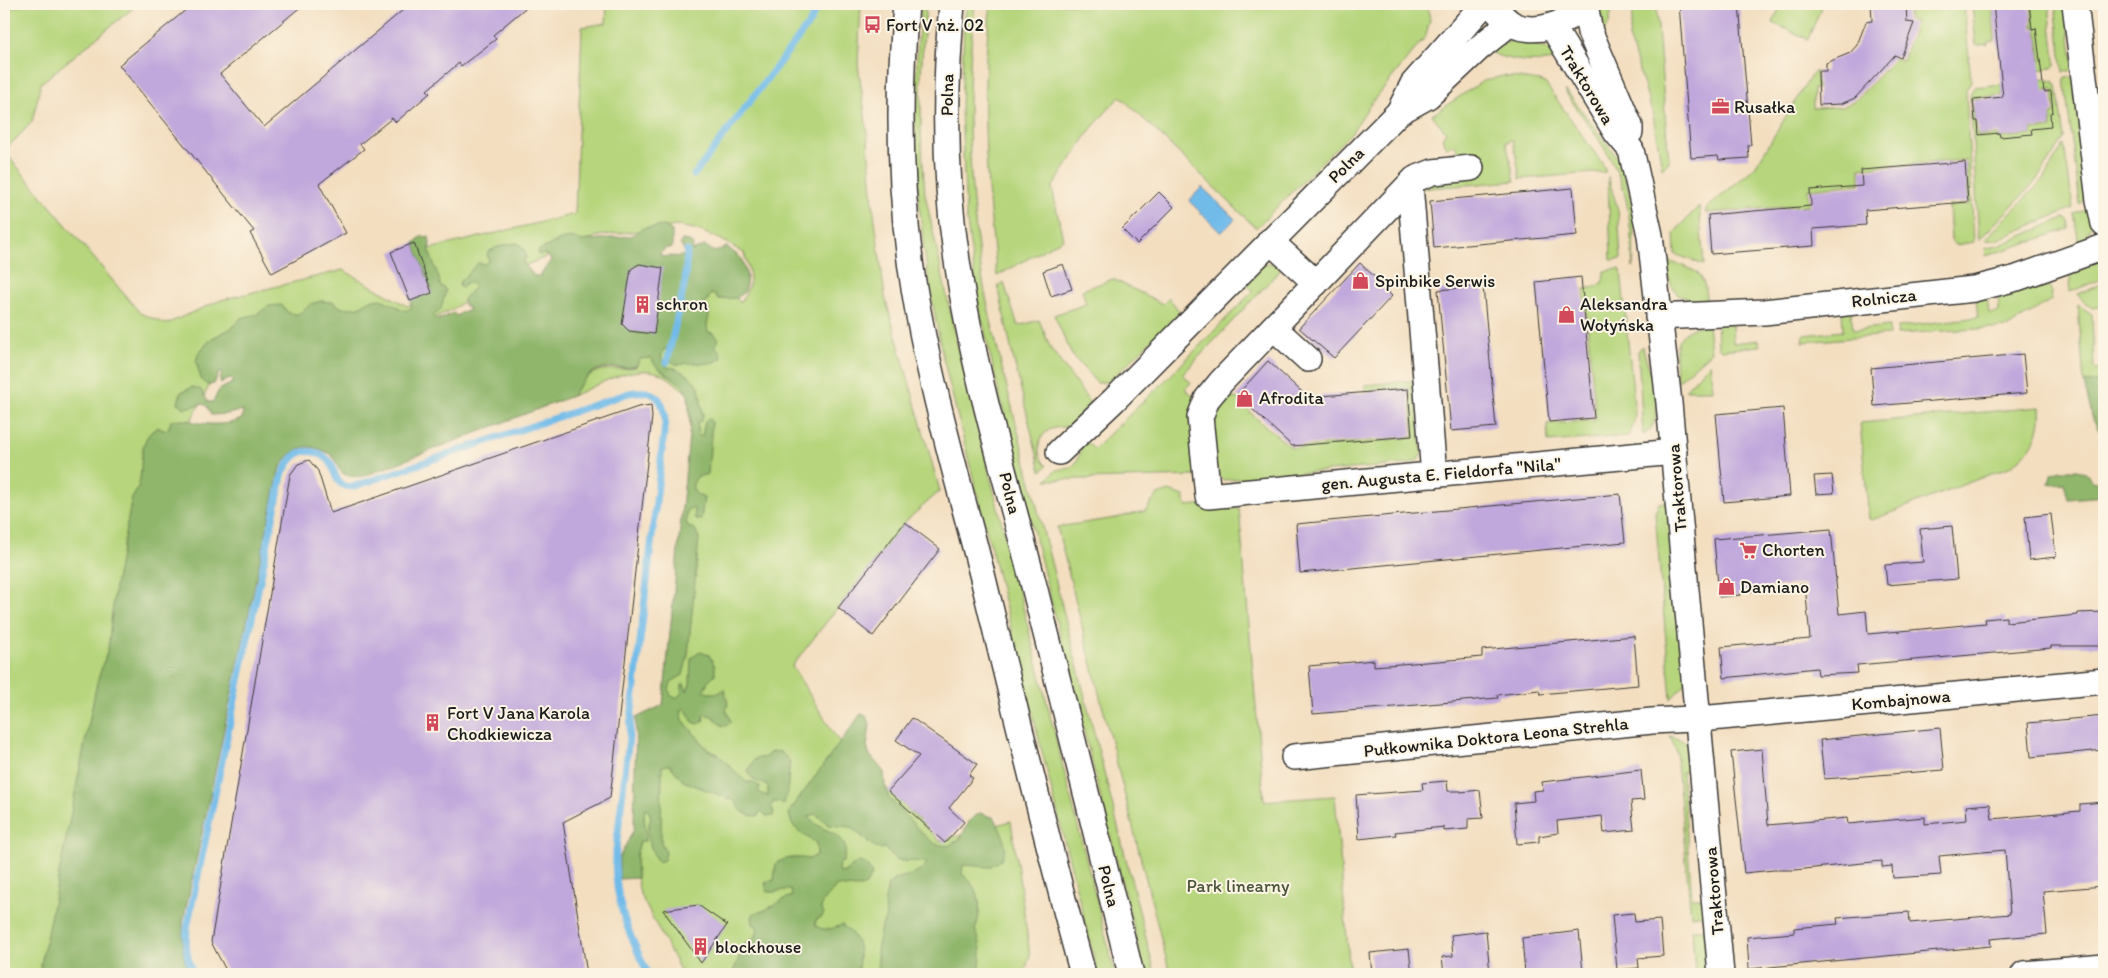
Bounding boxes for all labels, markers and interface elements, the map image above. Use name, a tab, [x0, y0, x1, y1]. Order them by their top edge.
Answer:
place label: Fort V nż. 02	[886, 14, 985, 36]
bus stop icon: Fort V nż. 02	[862, 15, 882, 35]
street label: Traktorowa	[1555, 41, 1619, 129]
street label: Polna	[936, 73, 958, 116]
place label: Rusałka	[1734, 96, 1796, 118]
office icon: Rusałka	[1710, 97, 1730, 117]
street label: Polna	[1323, 142, 1369, 188]
place label: Spinbike Serwis	[1375, 270, 1495, 292]
shop icon: Spinbike Serwis	[1351, 271, 1371, 291]
street label: Rolnicza	[1850, 284, 1918, 312]
place label: schron	[656, 293, 708, 315]
place label: Aleksandra Wołyńska	[1580, 293, 1668, 336]
building icon: schron	[632, 294, 652, 314]
shop icon: Aleksandra Wołyńska	[1556, 304, 1576, 324]
place label: Afrodita	[1259, 387, 1325, 409]
shop icon: Afrodita	[1235, 388, 1255, 408]
street label: Traktorowa	[1662, 442, 1692, 533]
street label: gen. Augusta E. Fieldorfa "Nila"	[1320, 453, 1562, 495]
street label: Polna	[994, 470, 1026, 516]
place label: Chorten	[1762, 539, 1825, 561]
supermarket icon: Chorten	[1738, 540, 1758, 560]
place label: Damiano	[1740, 576, 1809, 598]
shop icon: Damiano	[1716, 577, 1736, 597]
street label: Kombajnowa	[1851, 685, 1952, 715]
place label: Fort V Jana Karola Chodkiewicza	[447, 702, 590, 745]
street label: Pułkownika Doktora Leona Strehla	[1362, 712, 1630, 762]
building icon: Fort V Jana Karola Chodkiewicza	[423, 713, 443, 733]
street label: Traktorowa	[1699, 845, 1729, 936]
street label: Polna	[1093, 863, 1125, 909]
park label: Park linearny	[1187, 875, 1290, 897]
place label: blockhouse	[715, 936, 801, 958]
building icon: blockhouse	[691, 937, 711, 957]

